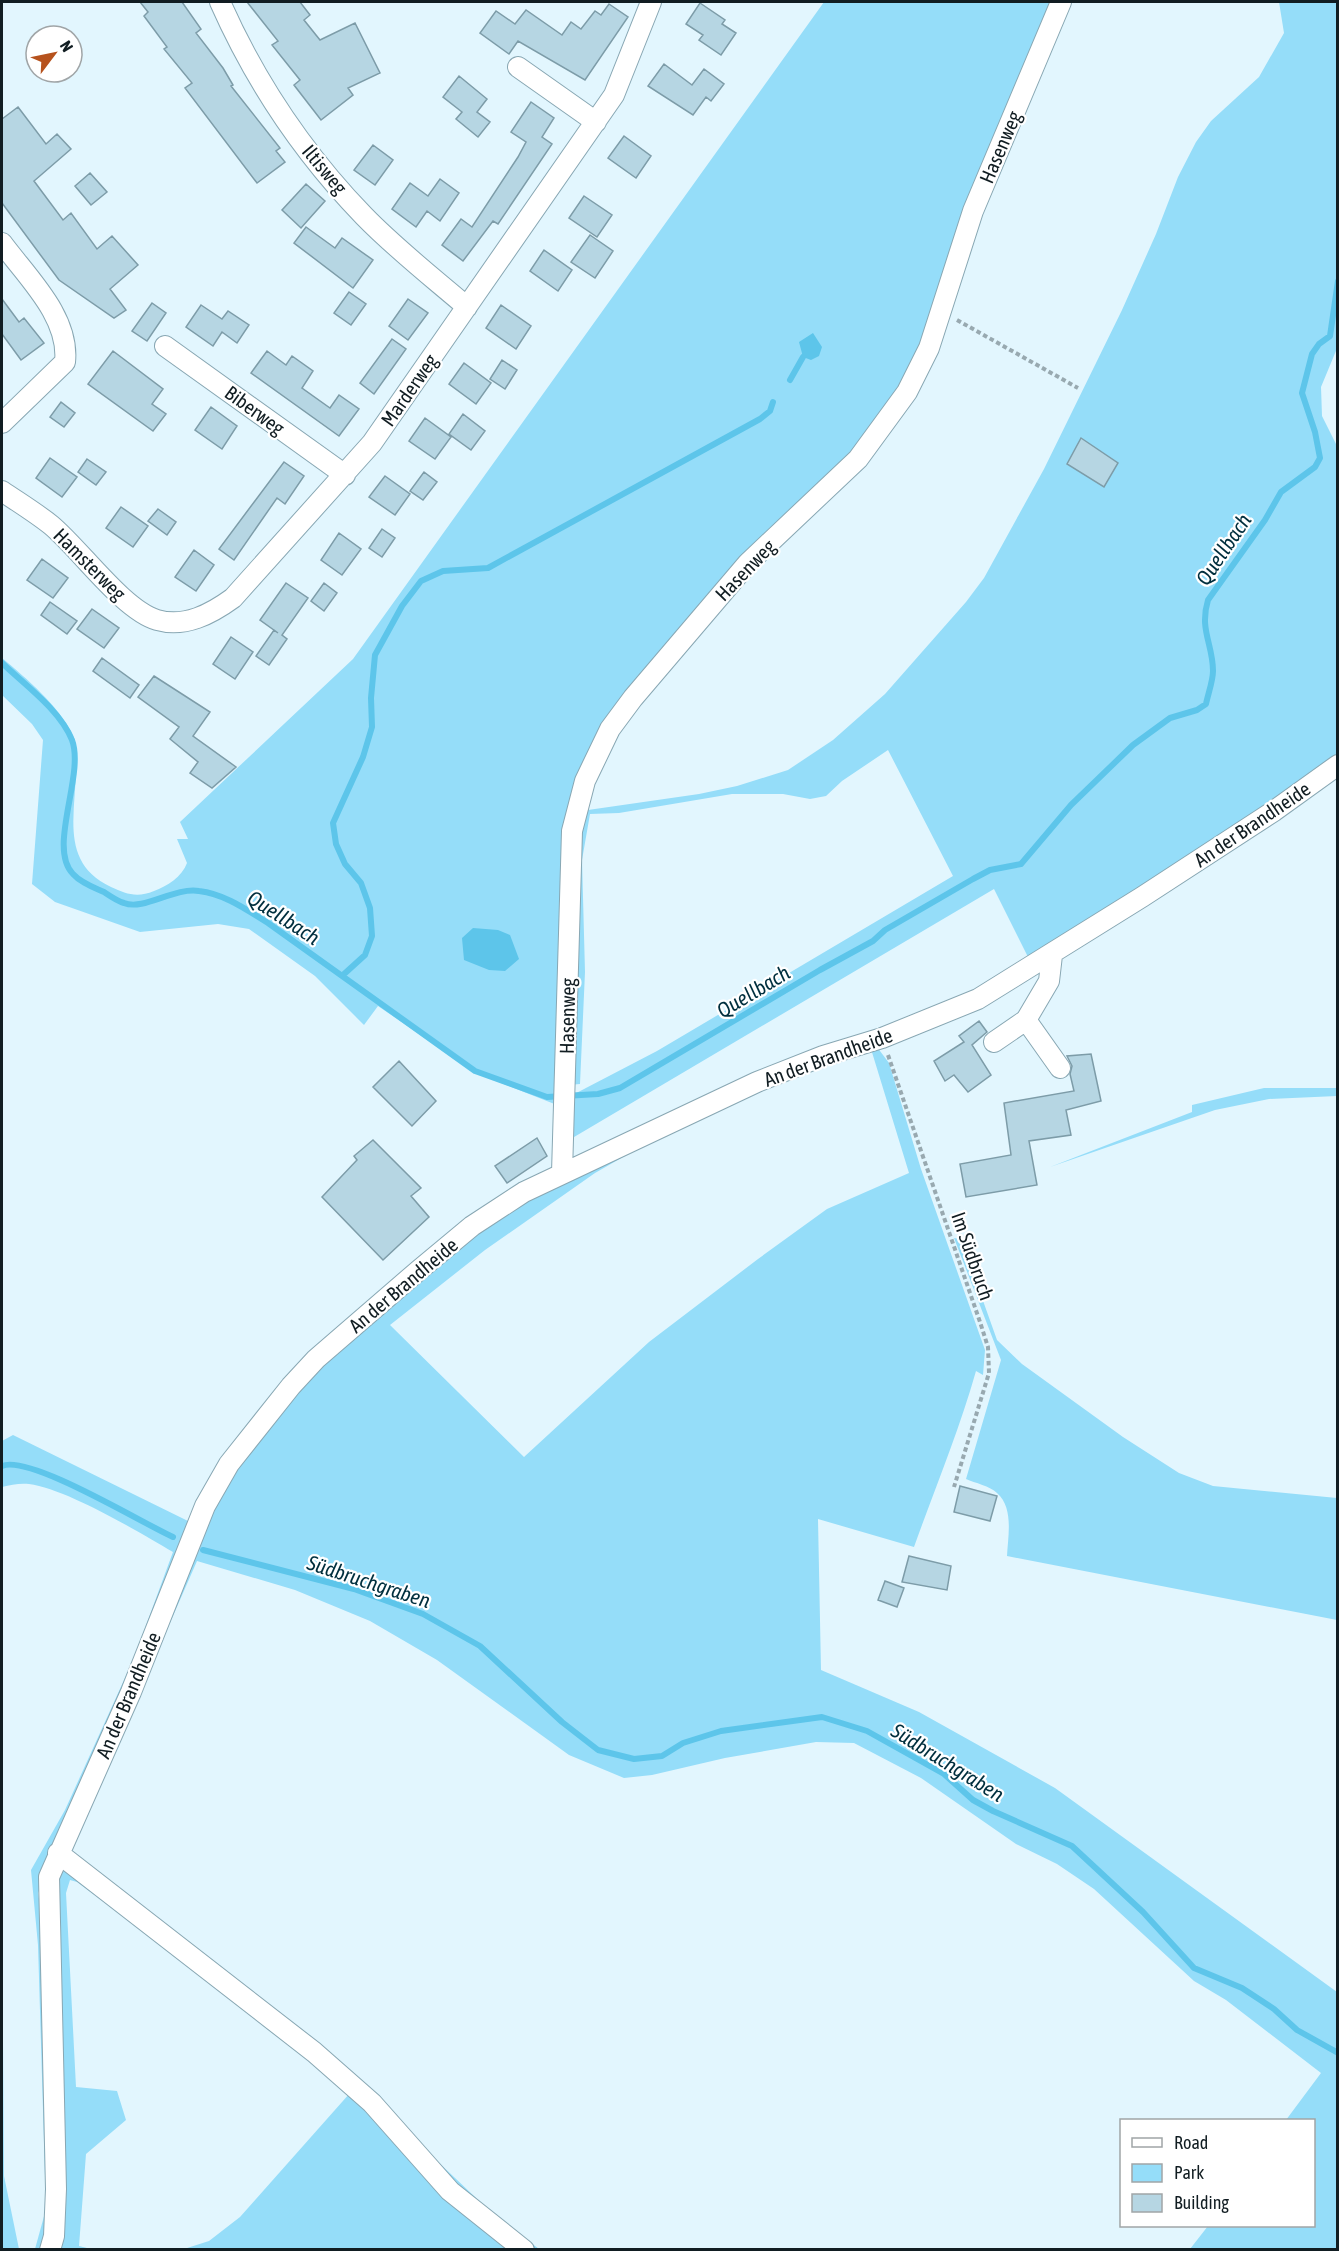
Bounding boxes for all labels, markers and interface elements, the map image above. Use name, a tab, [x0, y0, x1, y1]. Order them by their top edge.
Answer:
north arrow	[24, 24, 84, 84]
text: N	[57, 37, 77, 55]
street label: Hasenweg	[975, 107, 1026, 187]
street label: Iltisweg	[298, 140, 352, 199]
street label: Marderweg	[376, 349, 442, 430]
street label: Biberweg	[221, 381, 290, 440]
water label: Quellbach	[1190, 509, 1256, 589]
street label: Hamsterweg	[49, 523, 131, 605]
street label: Hasenweg	[710, 534, 780, 605]
street label: An der Brandheide	[1190, 777, 1314, 871]
water label: Quellbach	[244, 885, 324, 949]
water label: Quellbach	[712, 960, 794, 1022]
street label: Hasenweg	[555, 977, 579, 1054]
street label: An der Brandheide	[761, 1023, 895, 1091]
street label: Im Südbruch	[947, 1209, 999, 1303]
street label: An der Brandheide	[344, 1233, 462, 1337]
water label: Südbruchgraben	[303, 1549, 434, 1612]
street label: An der Brandheide	[91, 1628, 165, 1762]
water label: Südbruchgraben	[886, 1717, 1009, 1806]
legend	[1120, 2119, 1315, 2227]
text: Road	[1174, 2132, 1208, 2153]
text: Park	[1174, 2162, 1204, 2183]
text: Building	[1174, 2192, 1229, 2213]

